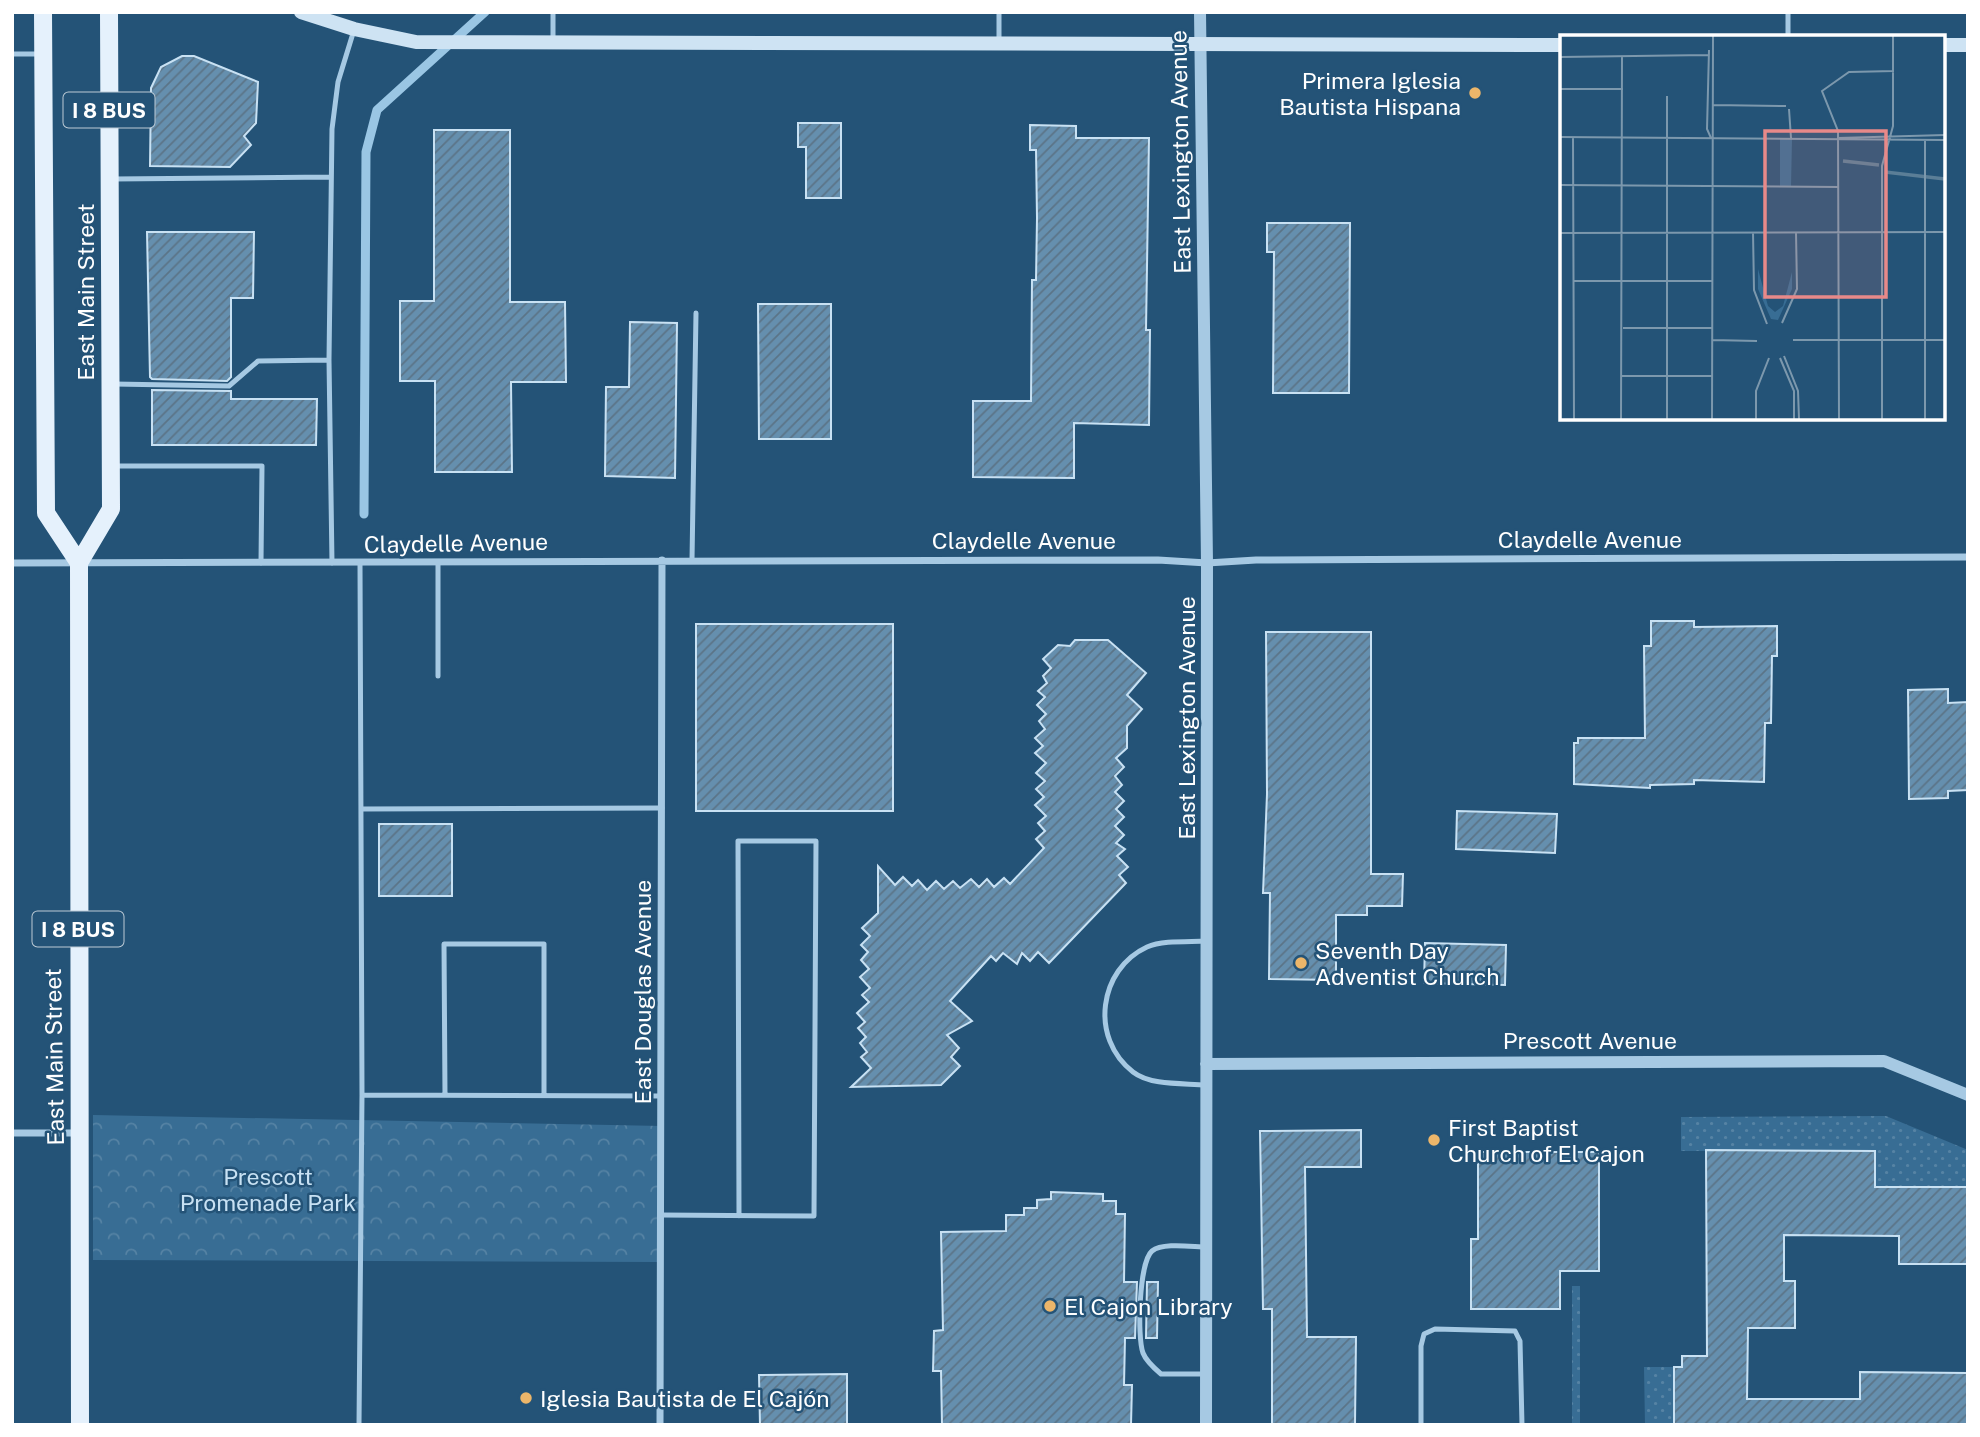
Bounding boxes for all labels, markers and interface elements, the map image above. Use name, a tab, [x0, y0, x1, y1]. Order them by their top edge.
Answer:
street label: East Lexington Avenue	[1164, 30, 1196, 274]
inset map	[1560, 35, 1945, 420]
place label: Primera Iglesia Bautista Hispana	[1279, 67, 1461, 120]
marker: Primera Iglesia Bautista Hispana	[1467, 85, 1483, 101]
road number: I 8 BUS	[64, 92, 154, 128]
street label: East Main Street	[72, 203, 99, 381]
street label: Claydelle Avenue	[1498, 526, 1682, 553]
street label: Claydelle Avenue	[932, 527, 1116, 554]
street label: Claydelle Avenue	[364, 528, 548, 558]
street label: East Lexington Avenue	[1173, 596, 1200, 840]
street label: East Douglas Avenue	[629, 880, 656, 1104]
road number: I 8 BUS	[32, 912, 124, 946]
place label: Seventh Day Adventist Church	[1315, 937, 1499, 990]
marker: Seventh Day Adventist Church	[1293, 955, 1309, 971]
street label: East Main Street	[39, 968, 69, 1146]
street label: Prescott Avenue	[1503, 1027, 1677, 1054]
place label: First Baptist Church of El Cajon	[1448, 1114, 1645, 1167]
marker: First Baptist Church of El Cajon	[1426, 1132, 1442, 1148]
park label: Prescott Promenade Park	[180, 1163, 356, 1216]
place label: El Cajon Library	[1064, 1293, 1233, 1320]
marker: El Cajon Library	[1042, 1298, 1058, 1314]
place label: Iglesia Bautista de El Cajón	[540, 1385, 829, 1412]
marker: Iglesia Bautista de El Cajón	[518, 1390, 534, 1406]

